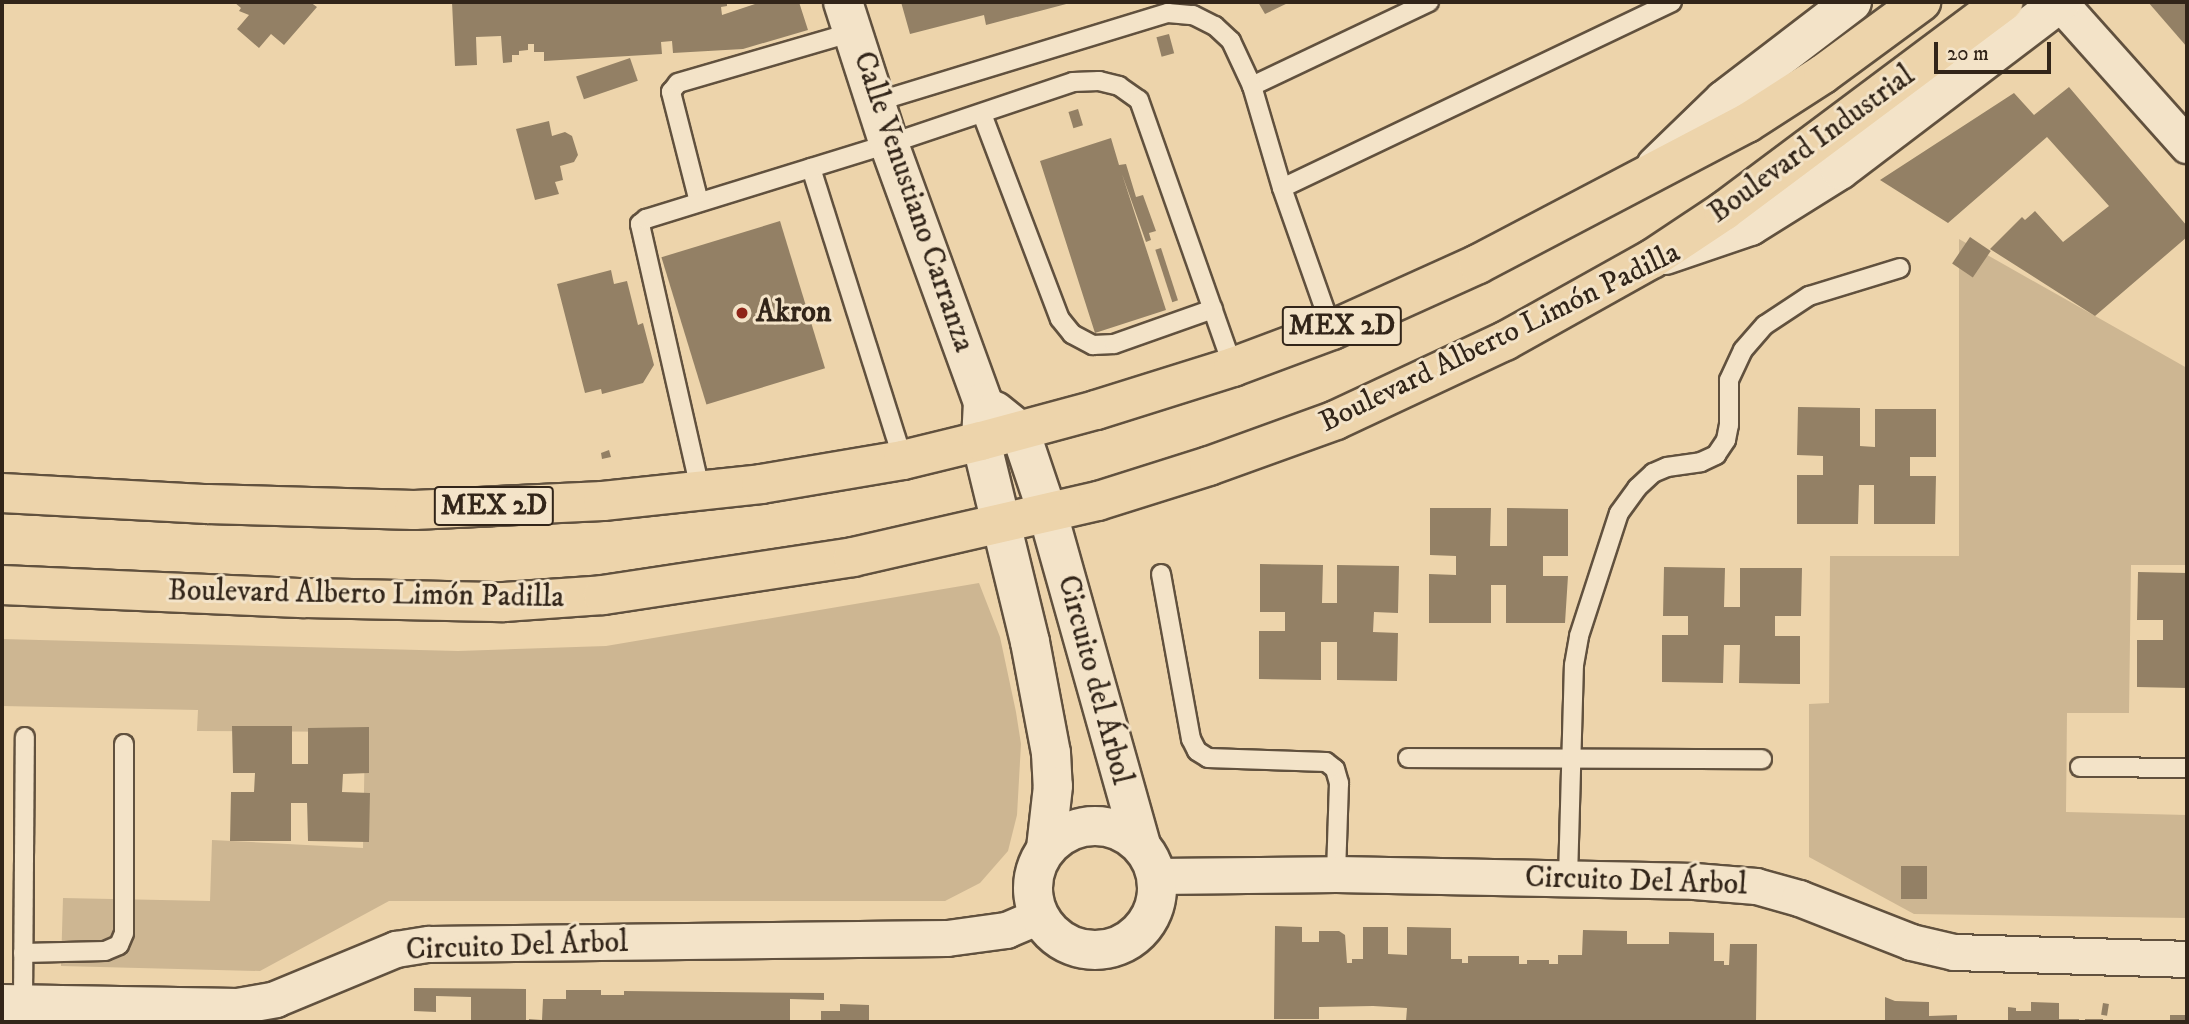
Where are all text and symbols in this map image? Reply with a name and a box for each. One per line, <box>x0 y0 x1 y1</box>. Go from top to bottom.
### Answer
scale bar <box>1937 28 2054 72</box>
text: 20 m <box>1947 41 1989 67</box>
street label: Calle Venustiano Carranza <box>845 47 981 357</box>
street label: Boulevard Industrial <box>1702 58 1922 232</box>
street label: Boulevard Alberto Limón Padilla <box>1314 235 1686 441</box>
place label: Akron <box>756 295 831 331</box>
road number: MEX 2D <box>1281 302 1403 350</box>
marker: Akron <box>734 305 750 321</box>
road number: MEX 2D <box>433 482 555 530</box>
street label: Circuito del Árbol <box>1049 572 1139 788</box>
street label: Boulevard Alberto Limón Padilla <box>168 574 564 616</box>
street label: Circuito Del Árbol <box>1524 860 1748 904</box>
street label: Circuito Del Árbol <box>405 925 629 969</box>

